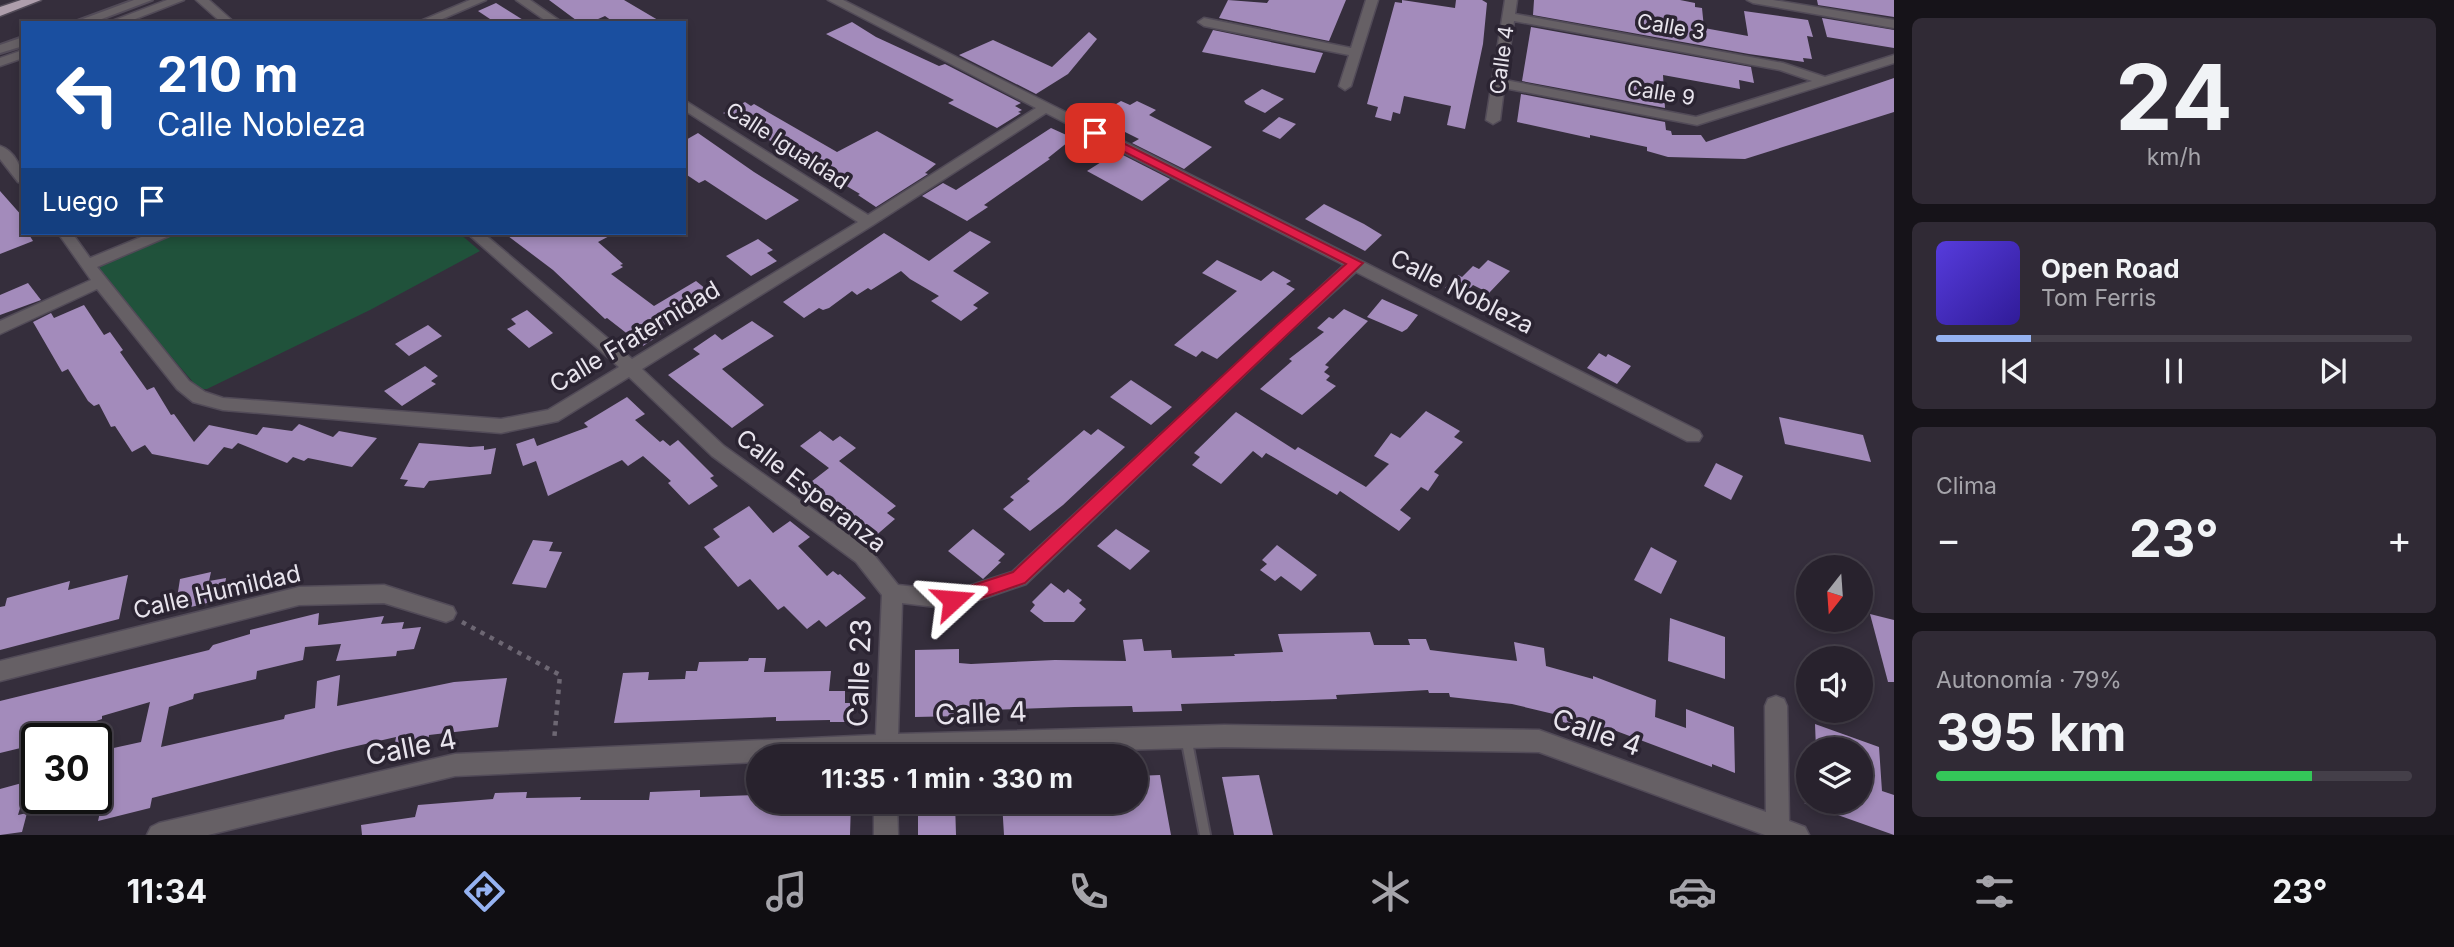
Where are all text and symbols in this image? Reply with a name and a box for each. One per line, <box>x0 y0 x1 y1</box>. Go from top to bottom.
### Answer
street label: Calle 3 <box>1635 8 1707 45</box>
street label: Calle 4 <box>1484 24 1519 96</box>
text: 24 <box>2115 42 2233 152</box>
text: 210 m <box>157 45 298 104</box>
icon: left <box>42 49 133 140</box>
street label: Calle 9 <box>1625 75 1697 110</box>
street label: Calle Igualdad <box>721 97 853 194</box>
pin <box>1065 103 1125 163</box>
text: Calle Nobleza <box>157 105 366 144</box>
icon: arrive <box>1076 114 1114 152</box>
text: km/h <box>2147 143 2201 171</box>
icon: arrive <box>133 182 171 220</box>
text: Luego <box>42 186 119 217</box>
street label: Calle Nobleza <box>1386 243 1539 340</box>
text: Open Road <box>2041 253 2180 284</box>
street label: Calle Fraternidad <box>544 274 725 399</box>
text: Tom Ferris <box>2041 284 2156 312</box>
icon: previous <box>1996 352 2034 390</box>
icon: pause <box>2155 352 2193 390</box>
icon: next <box>2314 352 2352 390</box>
street label: Calle Esperanza <box>730 423 892 558</box>
text: Clima <box>1936 472 1997 500</box>
text: 23° <box>2129 507 2219 570</box>
text: − <box>1936 516 1961 562</box>
text: + <box>2387 516 2412 562</box>
north arrow <box>1796 555 1872 632</box>
map controls <box>1796 555 1873 814</box>
street label: Calle Humildad <box>130 558 303 625</box>
position arrow <box>916 563 990 637</box>
street label: Calle 23 <box>840 618 878 728</box>
button: sound <box>1796 646 1873 723</box>
text: Autonomía · 79% <box>1936 666 2122 694</box>
street label: Calle 4 <box>934 694 1028 732</box>
street label: Calle 4 <box>1548 701 1646 763</box>
text: 395 km <box>1936 701 2127 764</box>
street label: Calle 4 <box>363 722 459 772</box>
speed limit sign: 30 <box>21 723 112 814</box>
button: layers <box>1796 737 1873 814</box>
text: 11:35 · 1 min · 330 m <box>821 763 1073 794</box>
icon: directions <box>460 867 509 916</box>
icon: music <box>762 867 811 916</box>
icon: phone <box>1064 867 1113 916</box>
icon: climate <box>1366 867 1415 916</box>
icon: car <box>1668 867 1717 916</box>
icon: filters <box>1970 867 2019 916</box>
text: 11:34 <box>127 872 207 911</box>
text: 23° <box>2272 872 2327 911</box>

